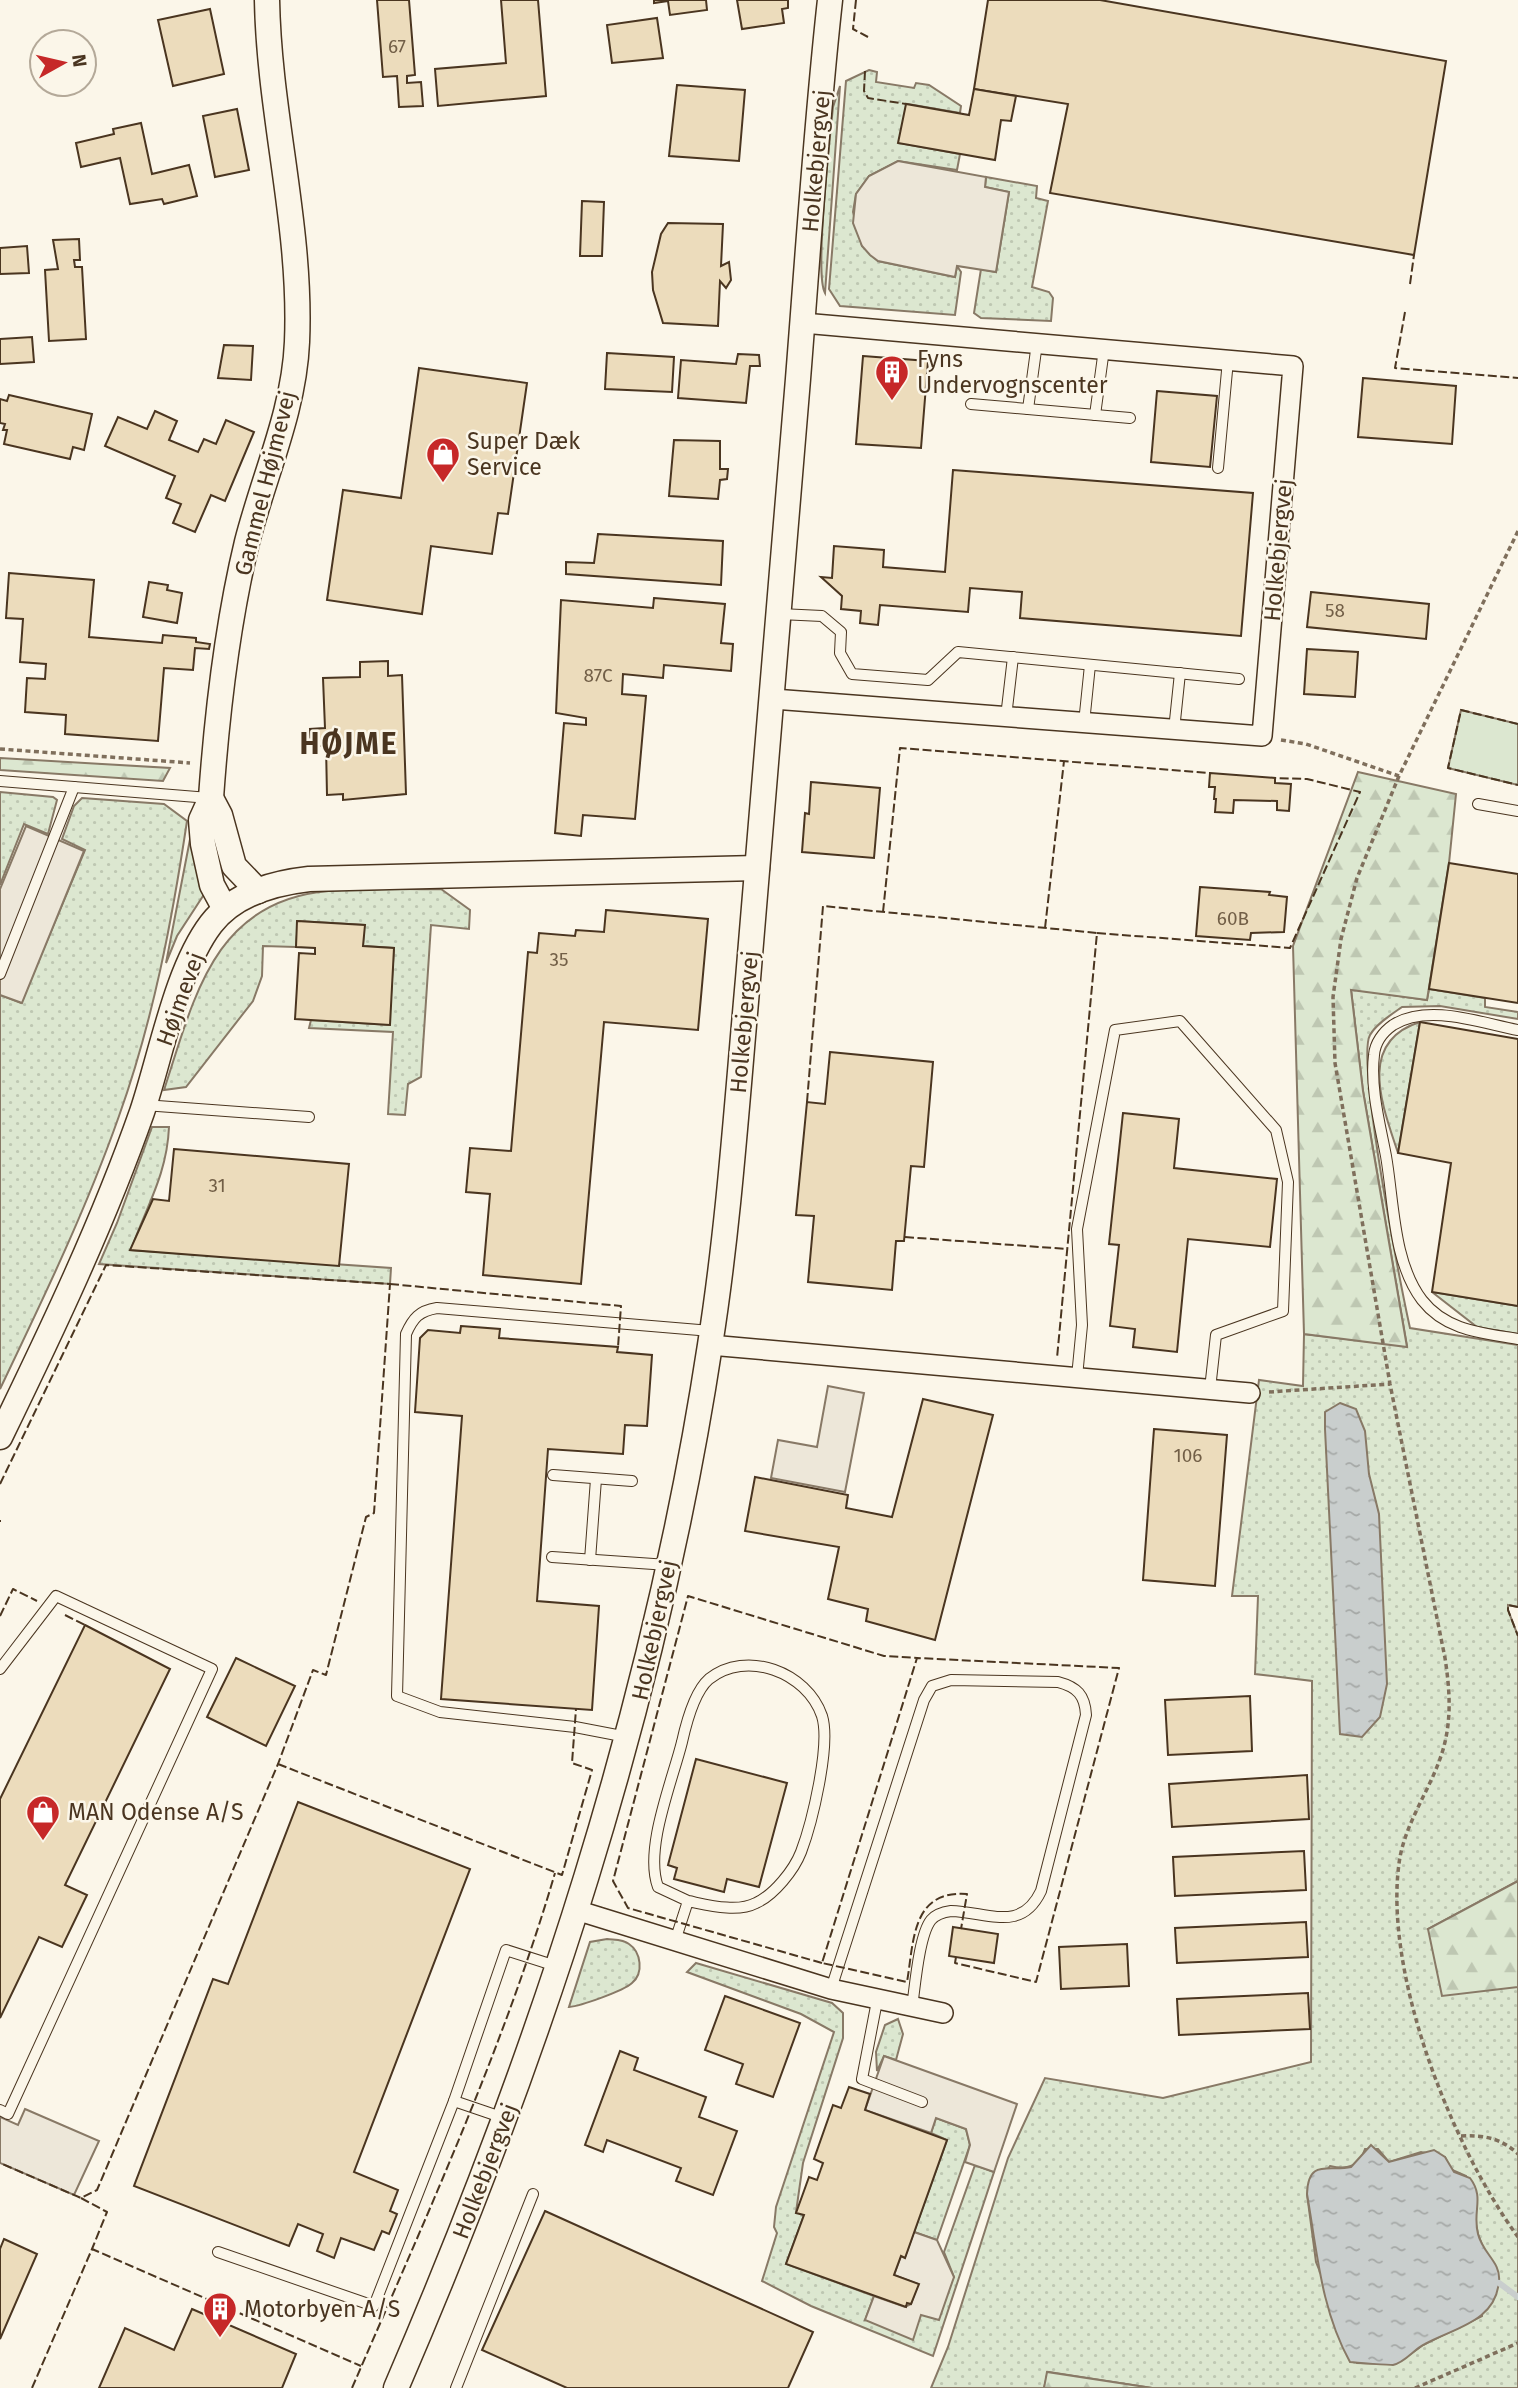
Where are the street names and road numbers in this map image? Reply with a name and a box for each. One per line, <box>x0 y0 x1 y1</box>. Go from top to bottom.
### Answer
street label: Holkebjergvej <box>796 88 836 234</box>
street label: Gammel Højmevej <box>228 388 302 578</box>
street label: Holkebjergvej <box>1258 477 1298 623</box>
street label: Højmevej <box>150 948 210 1050</box>
street label: Holkebjergvej <box>724 949 764 1095</box>
street label: Holkebjergvej <box>625 1557 683 1703</box>
street label: Holkebjergvej <box>446 2099 524 2243</box>

